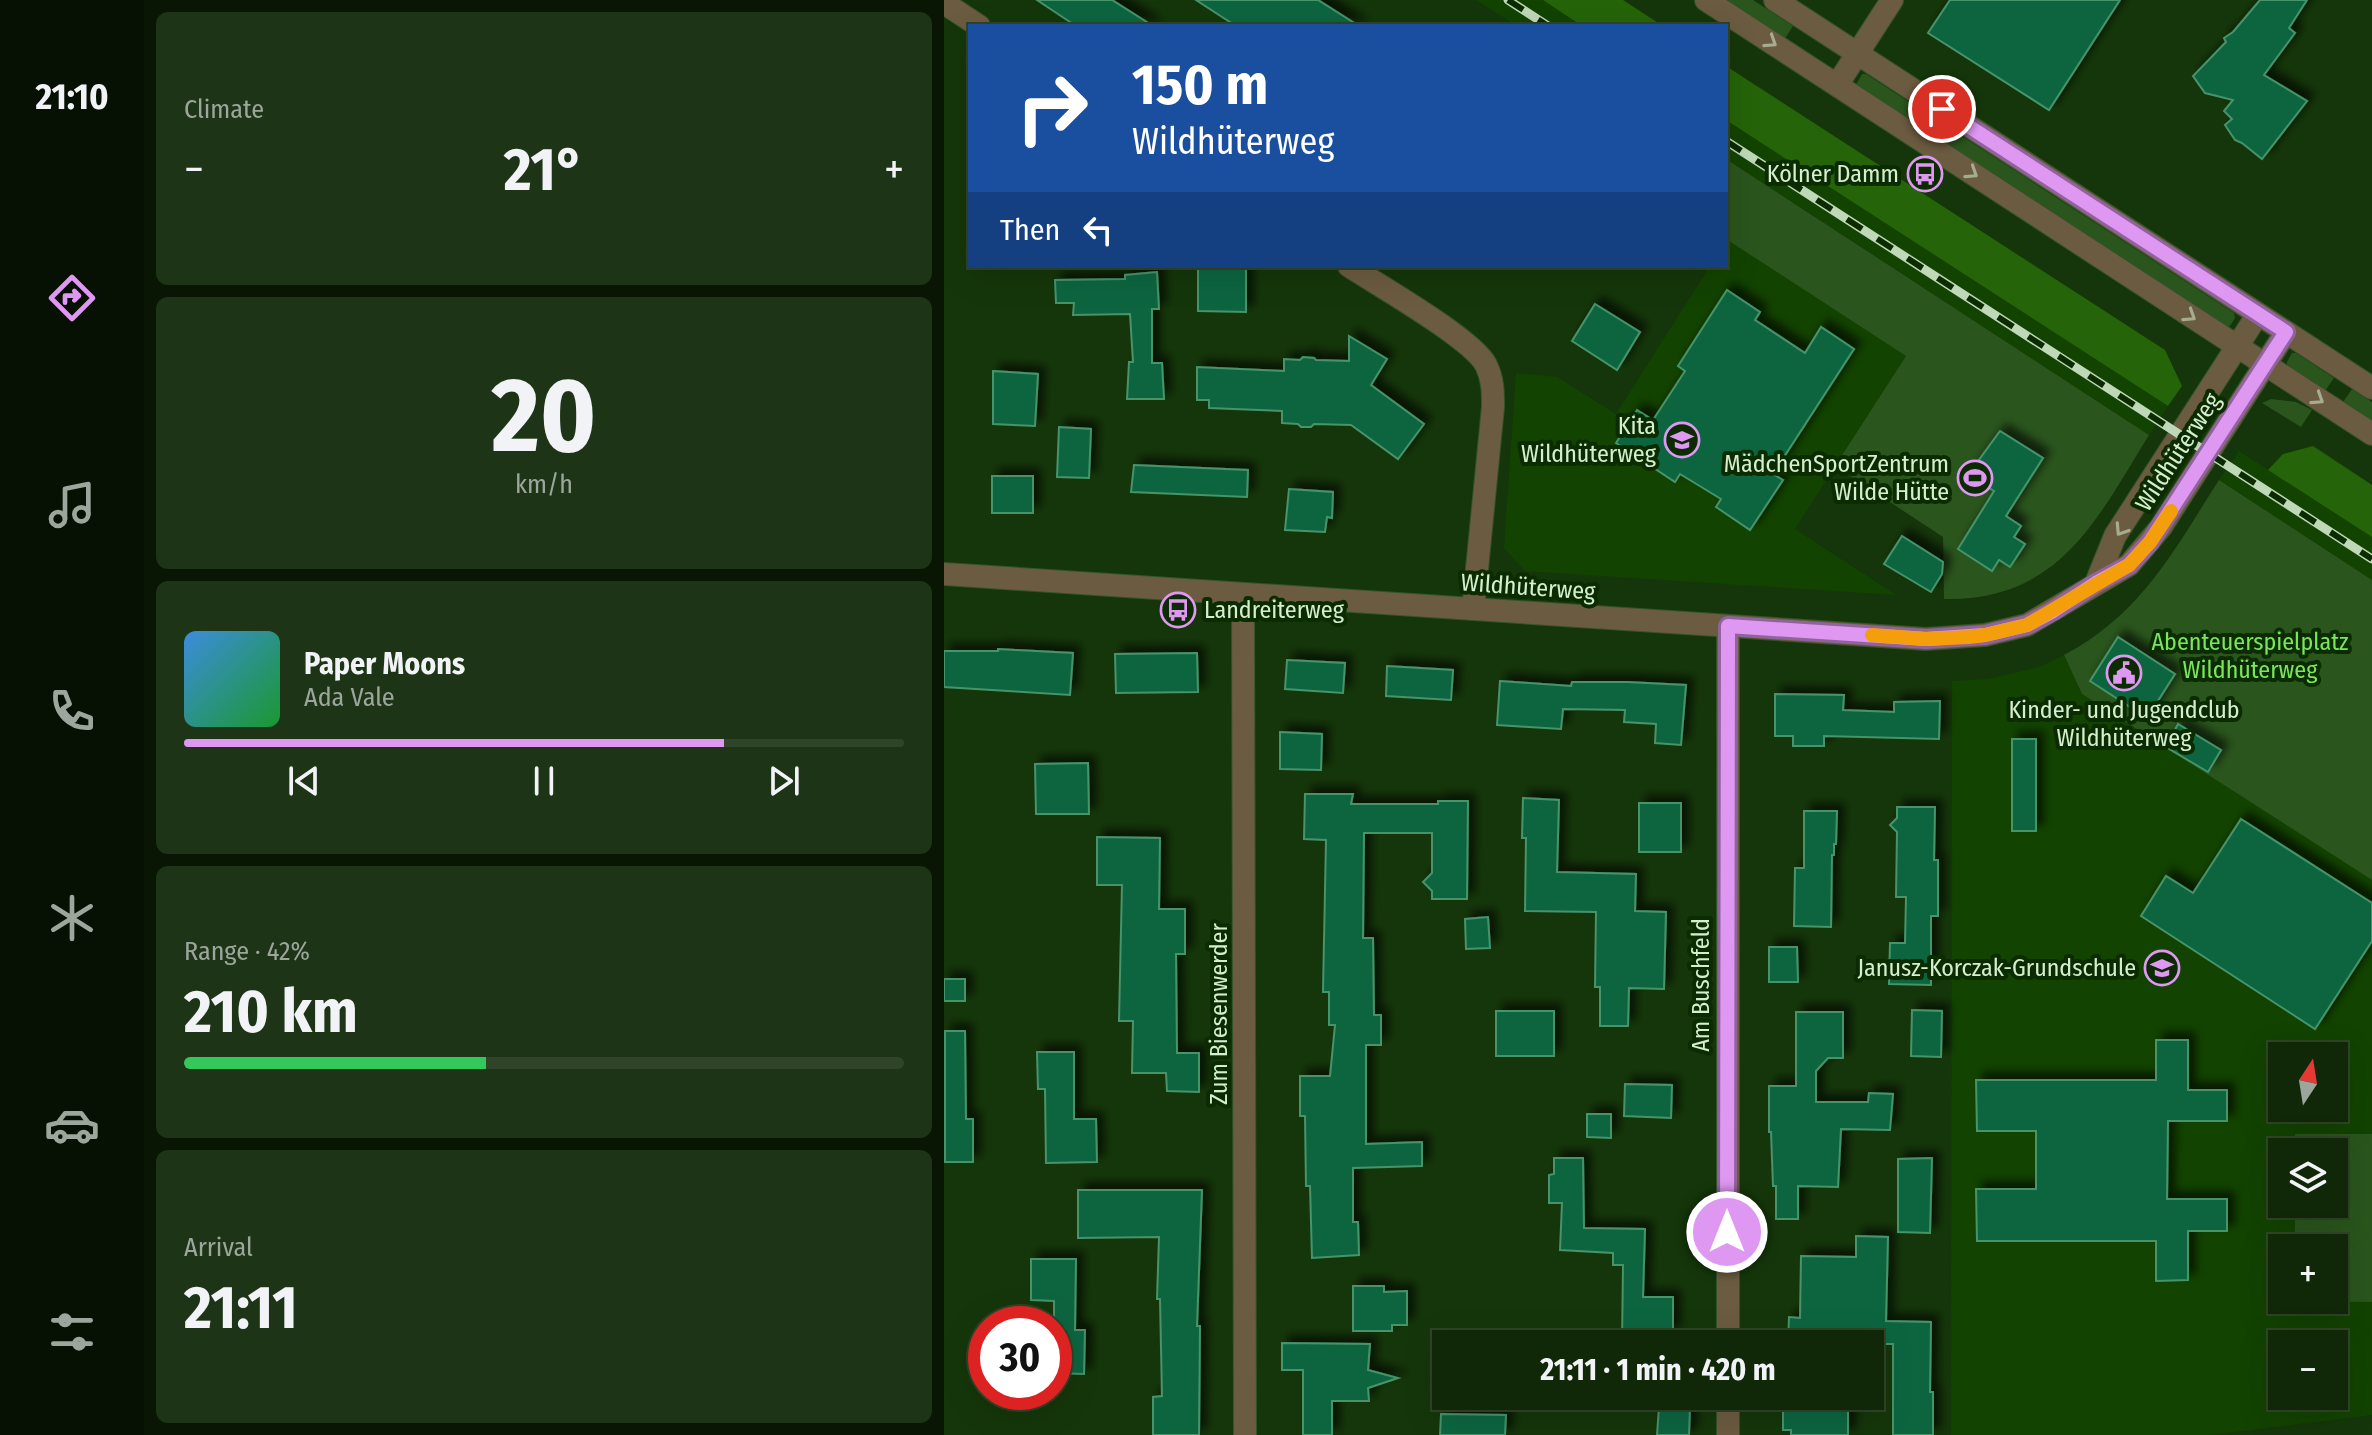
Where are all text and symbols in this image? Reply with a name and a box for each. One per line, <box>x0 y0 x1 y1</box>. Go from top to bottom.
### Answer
one-way arrow <box>1763 33 1777 48</box>
text: 150 m <box>1132 52 1268 119</box>
icon: right <box>1000 56 1104 160</box>
text: 21:10 <box>35 75 109 119</box>
pin <box>1908 75 1976 143</box>
icon: arrive <box>1920 87 1964 131</box>
text: Climate <box>184 94 264 125</box>
text: Wildhüterweg <box>1132 120 1334 164</box>
text: 21° <box>504 134 584 206</box>
text: − <box>184 143 204 196</box>
text: + <box>884 143 904 196</box>
bus stop icon: Kölner Damm <box>1906 155 1944 193</box>
place label: Kölner Damm <box>1767 160 1899 188</box>
one-way arrow <box>1963 164 1978 179</box>
icon: left <box>1076 208 1120 252</box>
text: Then <box>1000 212 1060 248</box>
icon: directions <box>44 270 100 326</box>
one-way arrow <box>2181 306 2196 321</box>
text: 20 <box>492 354 596 479</box>
street label: Wildhüterweg <box>2130 387 2227 516</box>
one-way arrow <box>2310 389 2324 404</box>
place label: Kita Wildhüterweg <box>1521 412 1657 468</box>
school or university icon: Kita Wildhüterweg <box>1663 421 1701 459</box>
place label: MädchenSportZentrum Wilde Hütte <box>1724 450 1949 506</box>
sports icon: MädchenSportZentrum Wilde Hütte <box>1956 459 1994 497</box>
text: km/h <box>515 469 573 500</box>
icon: music <box>44 477 100 533</box>
one-way arrow <box>2115 521 2130 536</box>
street label: Wildhüterweg <box>1460 568 1597 606</box>
bus stop icon: Landreiterweg <box>1159 591 1197 629</box>
place label: Landreiterweg <box>1204 596 1345 624</box>
park label: Abenteuerspielplatz Wildhüterweg <box>2151 628 2349 684</box>
text: Paper Moons <box>304 646 465 682</box>
public building icon: Kinder- und Jugendclub Wildhüterweg <box>2105 654 2143 692</box>
text: Ada Vale <box>304 682 395 713</box>
icon: phone <box>44 683 100 739</box>
place label: Kinder- und Jugendclub Wildhüterweg <box>2008 696 2240 752</box>
icon: previous <box>282 759 326 803</box>
icon: pause <box>522 759 566 803</box>
icon: next <box>762 759 806 803</box>
icon: climate <box>44 890 100 946</box>
street label: Am Buschfeld <box>1687 918 1715 1052</box>
street label: Zum Biesenwerder <box>1205 923 1233 1105</box>
text: Range · 42% <box>184 936 310 967</box>
school or university icon: Janusz-Korczak-Grundschule <box>2143 949 2181 987</box>
place label: Janusz-Korczak-Grundschule <box>1858 954 2136 982</box>
text: 210 km <box>184 976 358 1048</box>
north arrow <box>2268 1042 2348 1122</box>
map controls <box>2268 1042 2348 1410</box>
icon: car <box>44 1097 100 1153</box>
button: layers <box>2268 1138 2348 1218</box>
position arrow <box>1685 1190 1769 1274</box>
text: Arrival <box>184 1232 253 1263</box>
button: + <box>2268 1234 2348 1314</box>
text: 21:11 <box>184 1272 298 1344</box>
icon: filters <box>44 1304 100 1360</box>
speed limit sign: 30 <box>968 1306 1072 1410</box>
button: − <box>2268 1330 2348 1410</box>
text: 21:11 · 1 min · 420 m <box>1540 1352 1776 1388</box>

